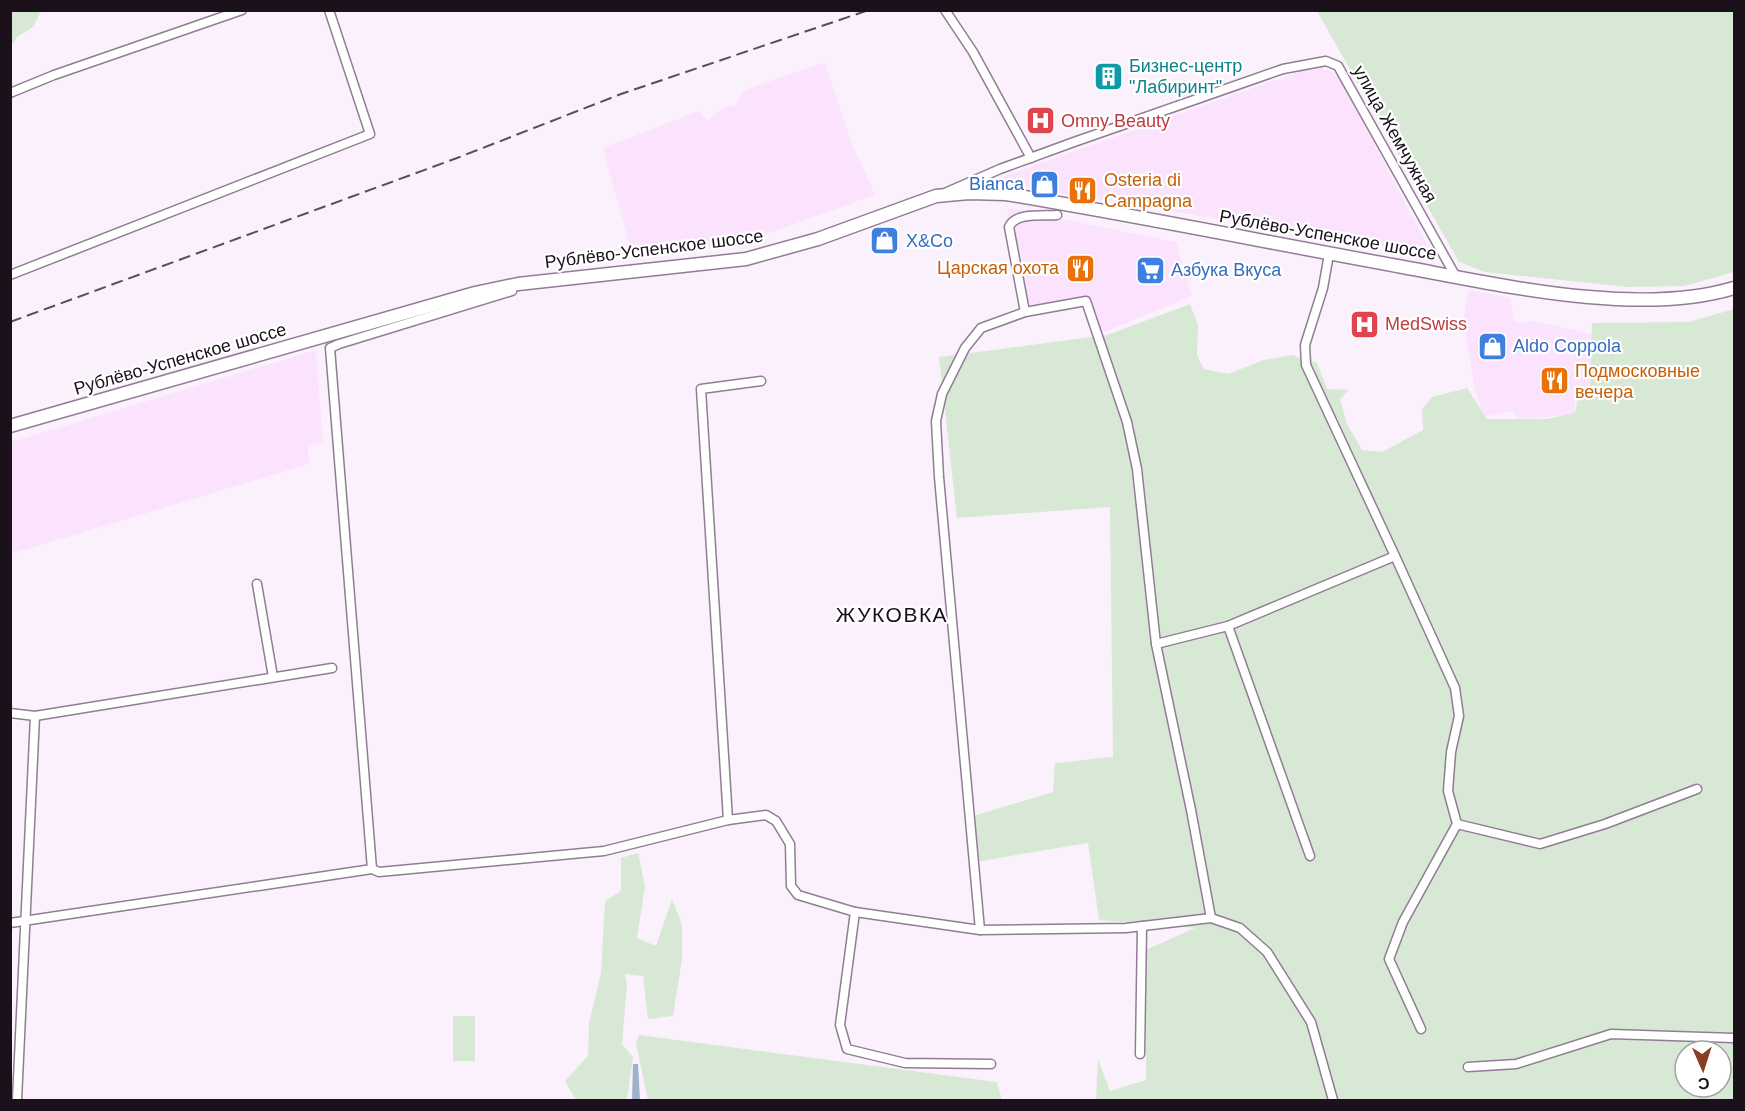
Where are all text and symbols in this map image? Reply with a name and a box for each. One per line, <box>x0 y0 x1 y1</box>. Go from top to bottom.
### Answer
place label: Бизнес-центр "Лабиринт" <box>1129 56 1242 97</box>
building icon: Бизнес-центр "Лабиринт" <box>1092 60 1124 92</box>
street label: улица Жемчужная <box>1349 62 1441 206</box>
hospital icon: Omny Beauty <box>1024 105 1056 137</box>
place label: Omny Beauty <box>1061 111 1170 131</box>
shop icon: Bianca <box>1029 168 1061 200</box>
place label: Osteria di Campagna <box>1104 170 1193 211</box>
place label: Bianca <box>969 174 1025 194</box>
restaurant icon: Osteria di Campagna <box>1067 174 1099 206</box>
street label: Рублёво-Успенское шоссе <box>1218 206 1438 264</box>
shop icon: X&Co <box>869 225 901 257</box>
street label: Рублёво-Успенское шоссе <box>544 226 764 272</box>
place label: X&Co <box>906 231 953 251</box>
restaurant icon: Царская охота <box>1064 252 1096 284</box>
supermarket icon: Азбука Вкуса <box>1134 254 1166 286</box>
place label: Царская охота <box>937 258 1060 278</box>
place label: Азбука Вкуса <box>1171 260 1282 280</box>
hospital icon: MedSwiss <box>1348 308 1380 340</box>
place label: MedSwiss <box>1385 314 1467 334</box>
street label: Рублёво-Успенское шоссе <box>71 319 289 399</box>
shop icon: Aldo Coppola <box>1476 330 1508 362</box>
place label: Aldo Coppola <box>1513 336 1622 356</box>
place label: Подмосковные вечера <box>1575 361 1700 402</box>
restaurant icon: Подмосковные вечера <box>1538 365 1570 397</box>
district label: ЖУКОВКА <box>836 603 948 626</box>
north arrow <box>1673 1039 1733 1099</box>
text: С <box>1697 1075 1710 1092</box>

